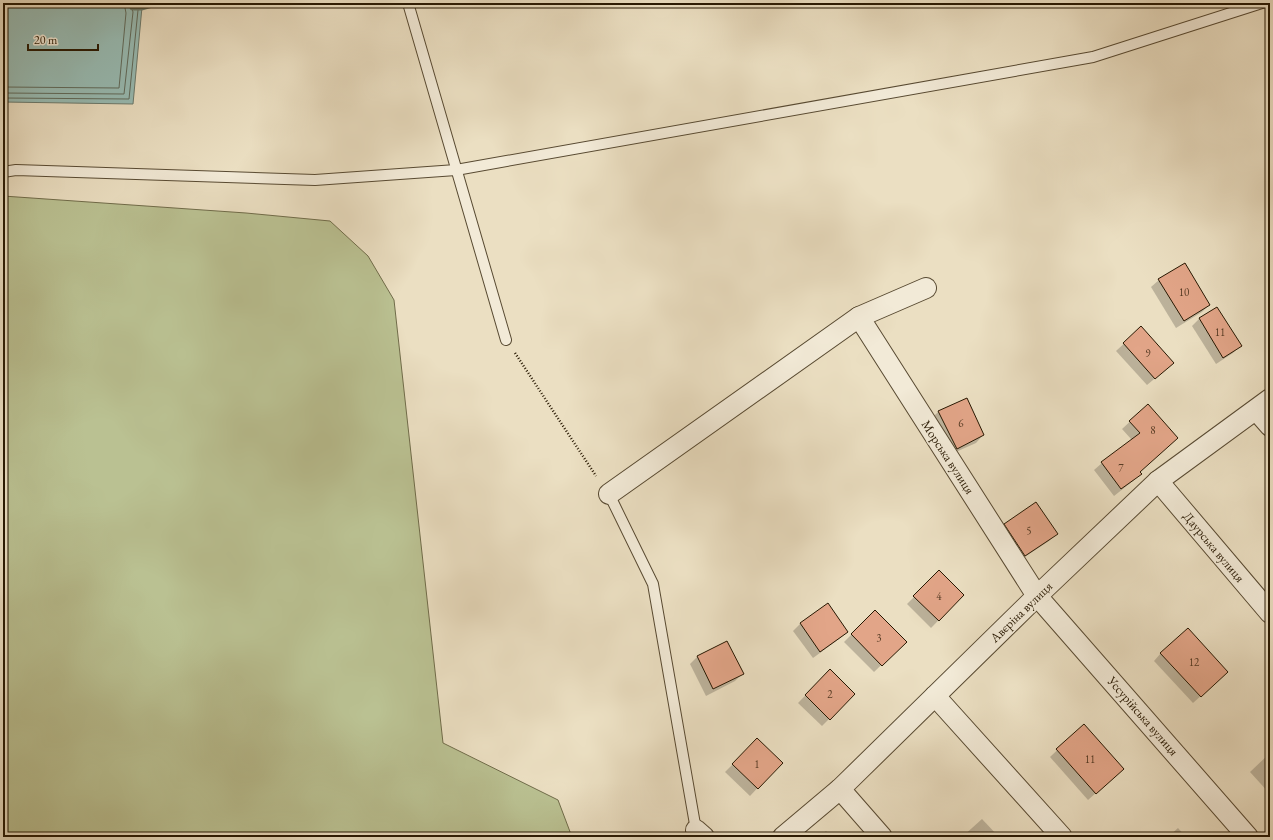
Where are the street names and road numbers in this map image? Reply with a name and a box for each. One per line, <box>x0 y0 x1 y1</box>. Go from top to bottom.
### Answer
street label: Морська вулиця <box>918 417 978 497</box>
street label: Даурська вулиця <box>1180 508 1249 586</box>
street label: Авєріна вулиця <box>985 578 1056 647</box>
street label: Уссурійська вулиця <box>1103 672 1182 759</box>

